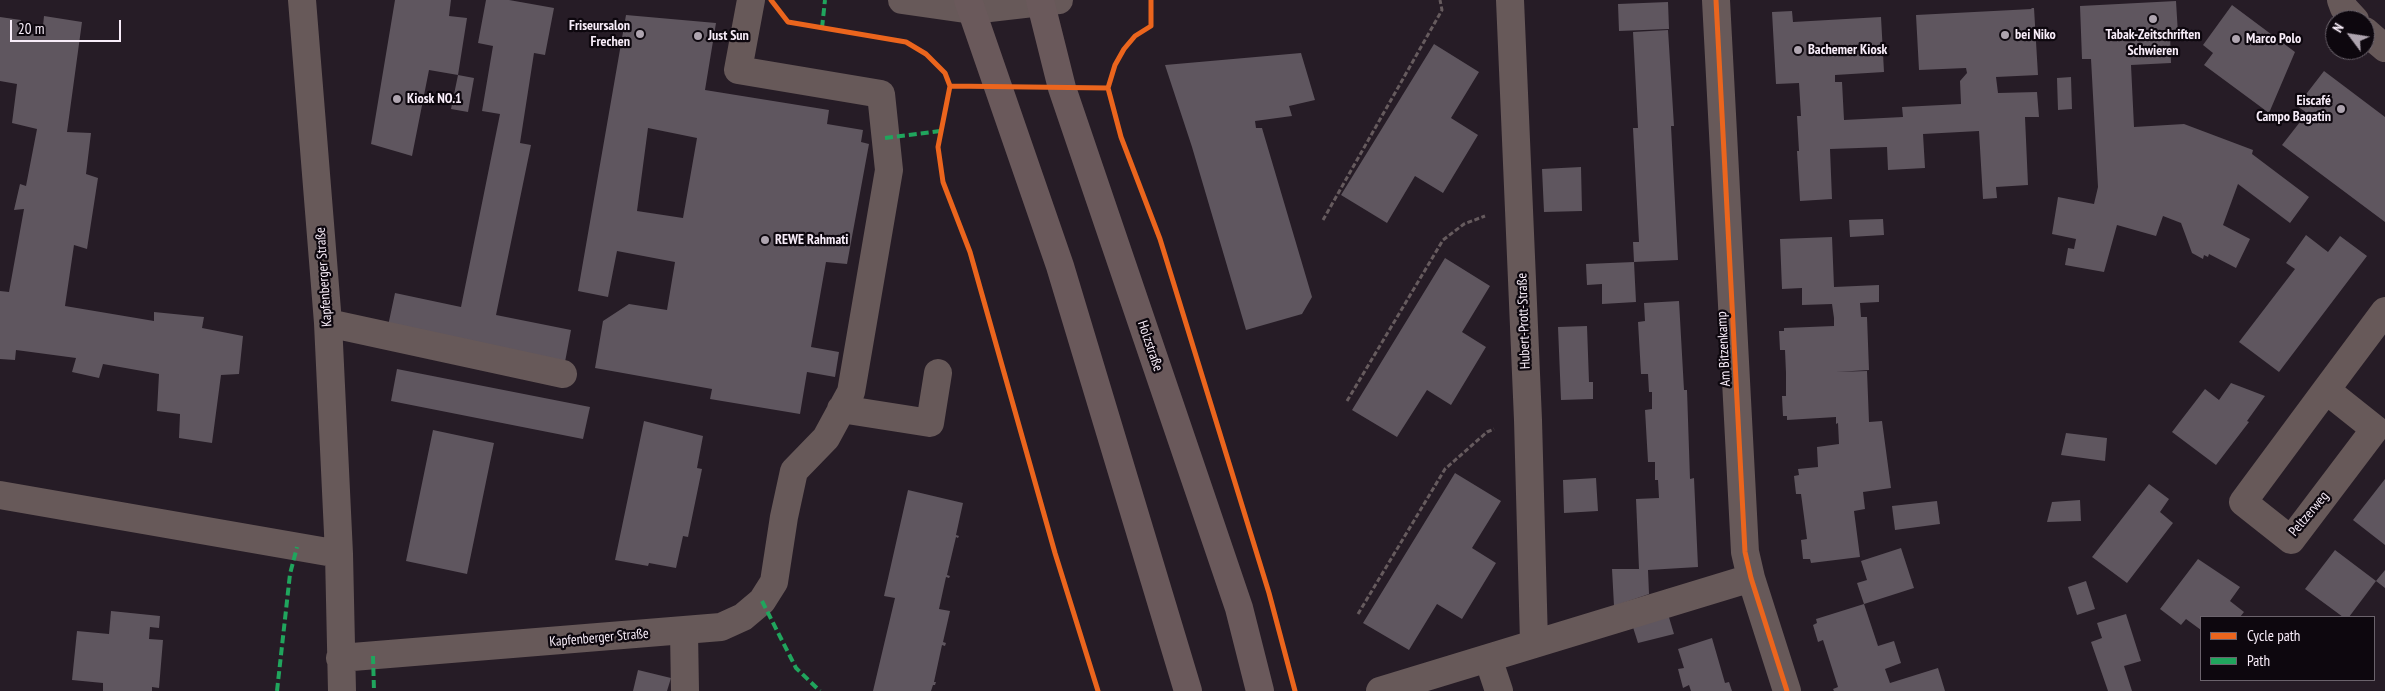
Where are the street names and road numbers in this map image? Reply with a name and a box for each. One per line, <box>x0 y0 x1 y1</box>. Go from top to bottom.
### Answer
street label: Kapfenberger Straße <box>312 227 336 327</box>
street label: Hubert-Prott-Straße <box>1514 273 1534 369</box>
street label: Am Bitzenkamp <box>1714 311 1734 387</box>
street label: Holzstraße <box>1134 318 1166 374</box>
street label: Peltzerweg <box>2285 488 2333 540</box>
street label: Kapfenberger Straße <box>549 625 649 651</box>

